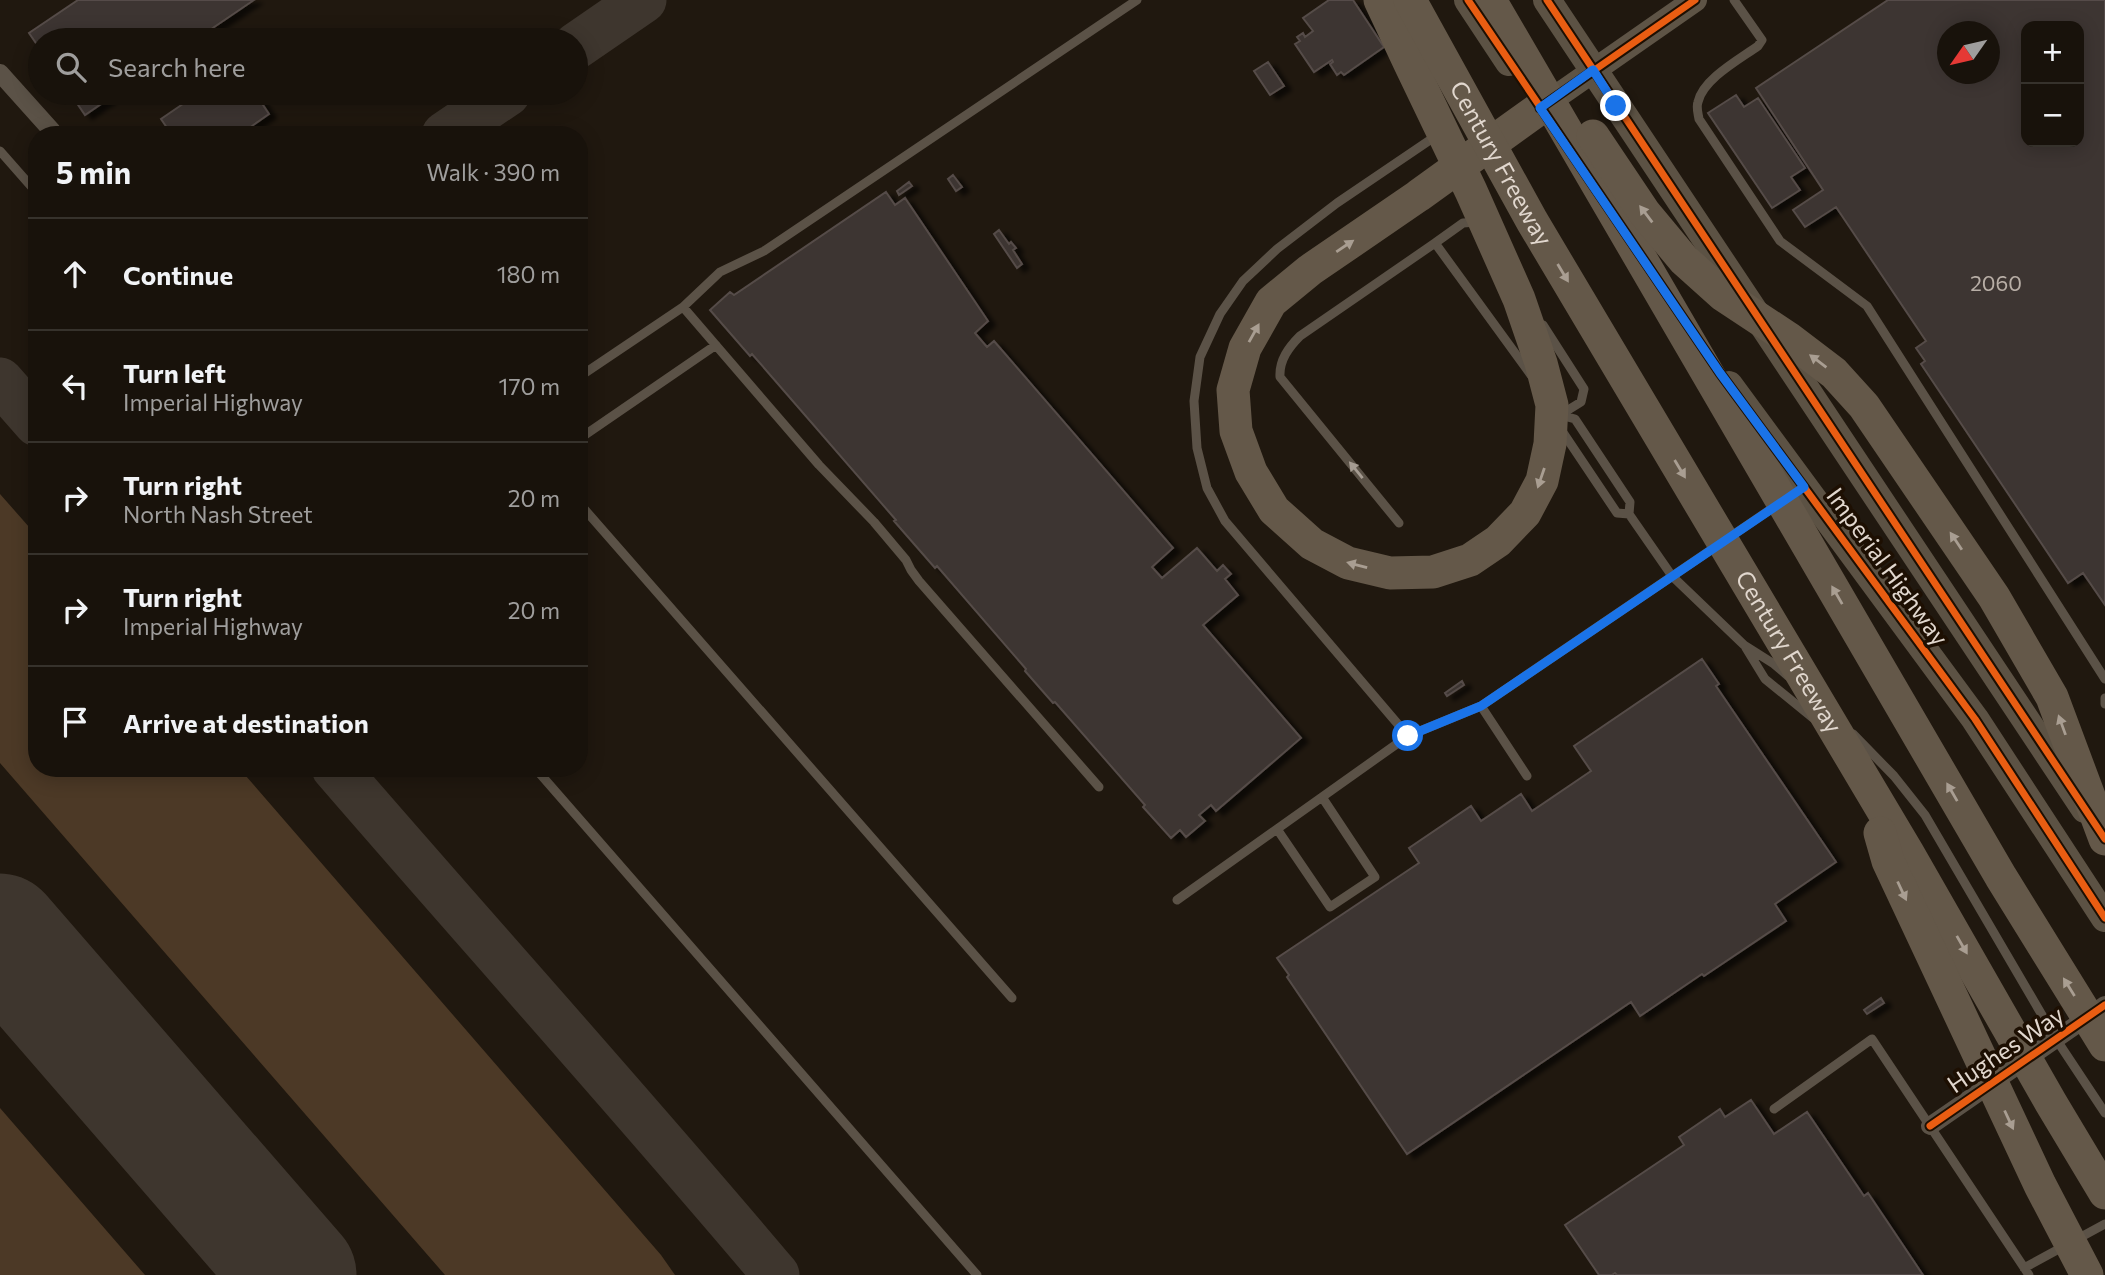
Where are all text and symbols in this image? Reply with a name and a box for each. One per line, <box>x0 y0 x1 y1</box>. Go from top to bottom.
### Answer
north arrow <box>1937 21 2000 84</box>
map controls <box>2021 21 2084 147</box>
button: + <box>2021 21 2084 84</box>
search box <box>28 28 588 105</box>
icon: search <box>52 48 90 86</box>
text: Search here <box>108 51 246 82</box>
street label: Century Freeway <box>1445 75 1559 251</box>
button: − <box>2021 84 2084 147</box>
route end <box>1600 90 1631 121</box>
text: 5 min <box>56 153 131 190</box>
text: Walk · 390 m <box>427 158 560 186</box>
one-way arrow <box>1639 206 1654 224</box>
one-way arrow <box>1336 239 1354 253</box>
icon: ahead <box>56 255 94 293</box>
text: Continue <box>123 259 233 290</box>
text: 180 m <box>497 260 560 288</box>
one-way arrow <box>1557 264 1570 283</box>
house number: 2060 <box>1970 270 2022 295</box>
one-way arrow <box>1248 323 1260 343</box>
one-way arrow <box>1809 354 1827 368</box>
text: Turn left <box>123 357 226 388</box>
icon: left <box>56 367 94 405</box>
text: 170 m <box>499 372 560 400</box>
text: Imperial Highway <box>123 388 303 416</box>
one-way arrow <box>1674 459 1686 478</box>
one-way arrow <box>1349 461 1364 478</box>
one-way arrow <box>1535 467 1546 488</box>
text: Turn right <box>123 469 242 500</box>
icon: right <box>56 479 94 517</box>
street label: Imperial Highway <box>1821 482 1955 651</box>
text: 20 m <box>508 484 560 512</box>
text: North Nash Street <box>123 500 313 528</box>
one-way arrow <box>1949 532 1963 550</box>
one-way arrow <box>1346 559 1367 569</box>
street label: Century Freeway <box>1730 565 1849 738</box>
text: Turn right <box>123 581 242 612</box>
one-way arrow <box>1831 586 1844 605</box>
icon: right <box>56 591 94 629</box>
text: 20 m <box>508 596 560 624</box>
text: Imperial Highway <box>123 612 303 640</box>
icon: arrive <box>56 703 94 741</box>
text: Arrive at destination <box>123 707 369 738</box>
one-way arrow <box>2056 714 2067 735</box>
route start <box>1392 720 1423 751</box>
one-way arrow <box>1946 782 1958 802</box>
one-way arrow <box>1897 881 1908 902</box>
one-way arrow <box>1955 936 1968 955</box>
one-way arrow <box>2062 977 2075 997</box>
street label: Hughes Way <box>1941 999 2069 1098</box>
one-way arrow <box>2004 1109 2015 1130</box>

